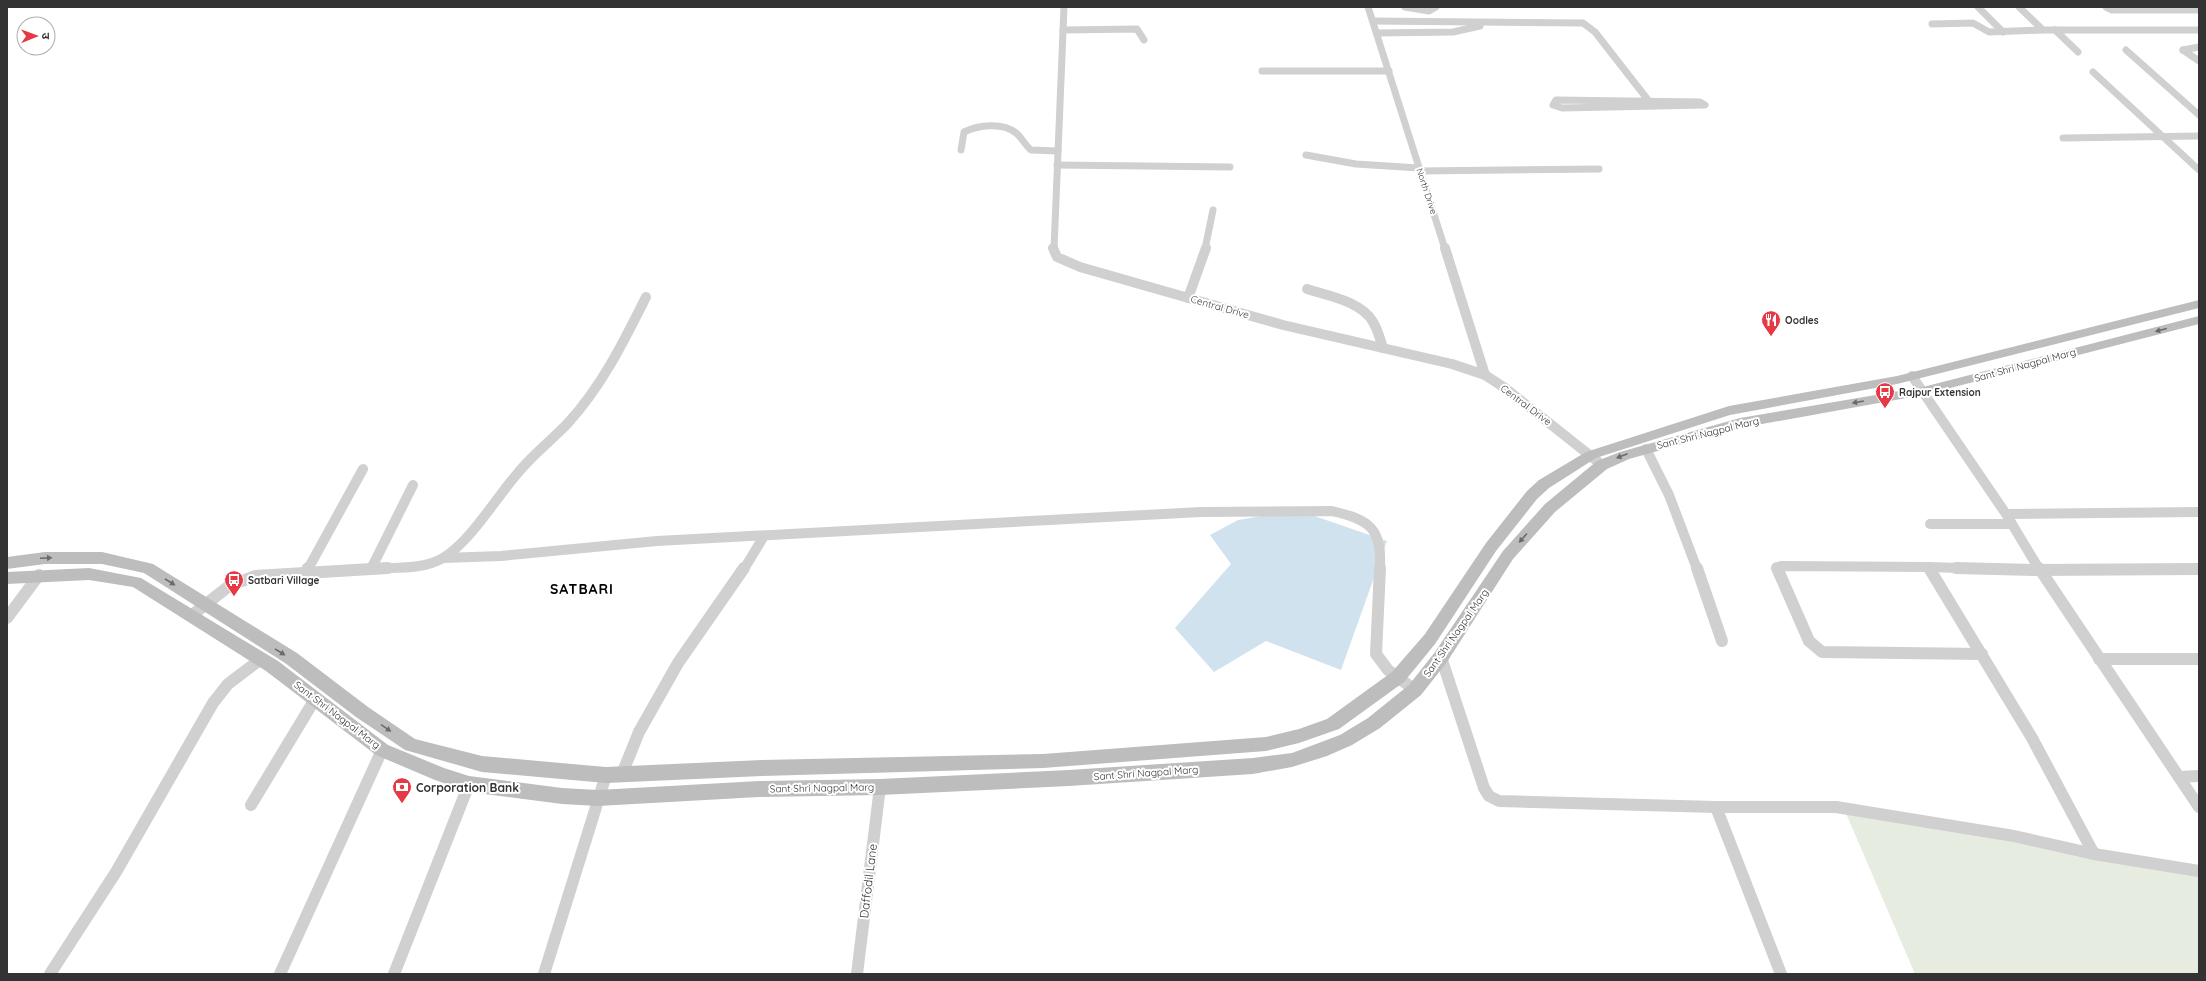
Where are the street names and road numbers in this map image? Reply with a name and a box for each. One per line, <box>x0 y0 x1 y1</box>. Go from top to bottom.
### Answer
street label: North Drive <box>1414 167 1440 215</box>
street label: Central Drive <box>1189 292 1251 322</box>
street label: Sant Shri Nagpal Marg <box>1973 345 2077 385</box>
street label: Central Drive <box>1498 382 1554 429</box>
street label: Sant Shri Nagpal Marg <box>1656 414 1760 452</box>
street label: Sant Shri Nagpal Marg <box>1421 586 1491 680</box>
street label: Sant Shri Nagpal Marg <box>291 678 383 752</box>
street label: Sant Shri Nagpal Marg <box>1093 763 1199 783</box>
street label: Sant Shri Nagpal Marg <box>770 781 874 795</box>
street label: Daffodil Lane <box>856 843 880 919</box>

